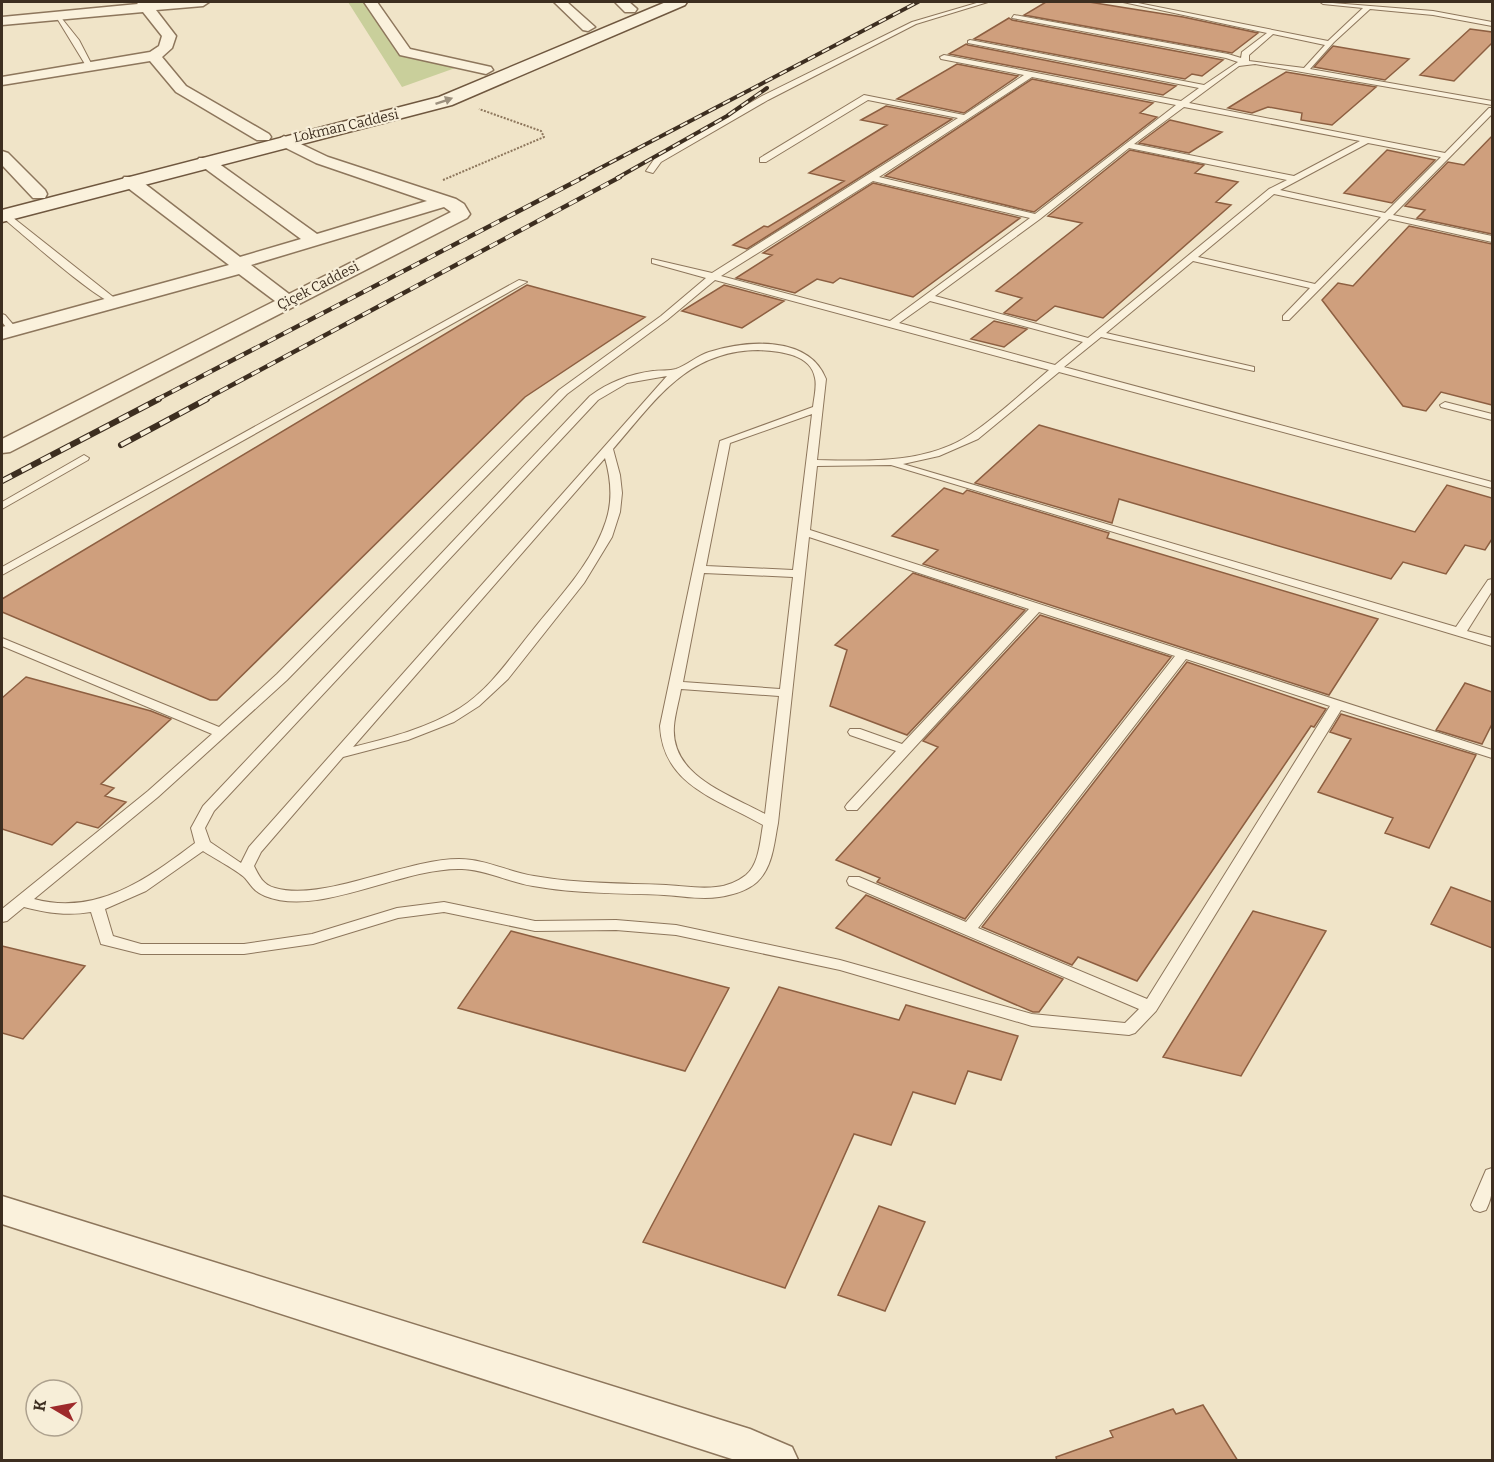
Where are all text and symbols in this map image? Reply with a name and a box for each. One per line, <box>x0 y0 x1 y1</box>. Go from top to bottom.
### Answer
one-way arrow <box>435 96 453 105</box>
street label: Lokman Caddesi <box>292 106 400 146</box>
street label: Çiçek Caddesi <box>274 258 362 314</box>
north arrow <box>24 1378 84 1438</box>
text: K <box>29 1398 50 1413</box>

